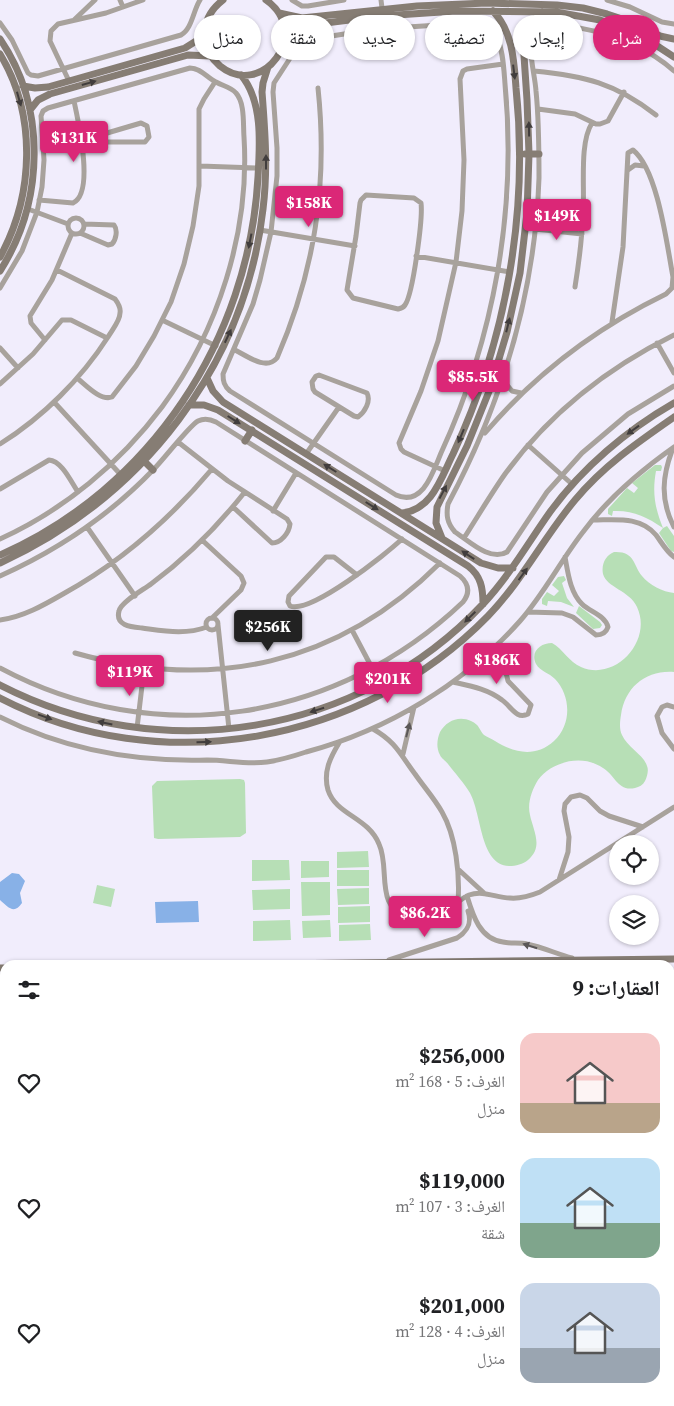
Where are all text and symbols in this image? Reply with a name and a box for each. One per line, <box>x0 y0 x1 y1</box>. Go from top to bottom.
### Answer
chip: منزل <box>194 15 261 60</box>
chip: شقة <box>271 15 334 60</box>
chip: جديد <box>344 15 415 60</box>
chip: تصفية <box>425 15 503 60</box>
chip: إيجار <box>513 15 583 60</box>
chip: شراء <box>593 15 660 60</box>
one-way arrow <box>510 64 518 80</box>
one-way arrow <box>81 79 96 87</box>
one-way arrow <box>15 91 23 106</box>
pin: $131K <box>39 120 109 163</box>
one-way arrow <box>525 121 533 137</box>
text: $131K <box>51 126 97 148</box>
one-way arrow <box>262 153 270 169</box>
pin: $158K <box>274 186 344 228</box>
text: $158K <box>286 191 332 213</box>
pin: $149K <box>522 198 592 241</box>
text: $149K <box>534 204 580 226</box>
one-way arrow <box>246 234 254 250</box>
one-way arrow <box>504 318 512 333</box>
one-way arrow <box>224 329 232 343</box>
pin: $85.5K <box>432 360 514 402</box>
text: $85.5K <box>448 365 498 387</box>
one-way arrow <box>228 415 241 424</box>
one-way arrow <box>627 425 640 435</box>
one-way arrow <box>456 429 464 443</box>
one-way arrow <box>323 464 336 473</box>
one-way arrow <box>439 485 447 500</box>
one-way arrow <box>365 501 378 510</box>
one-way arrow <box>461 550 474 559</box>
one-way arrow <box>518 567 528 581</box>
pin: $256K <box>233 610 303 652</box>
one-way arrow <box>464 611 476 623</box>
text: $256K <box>245 615 291 637</box>
pin: $186K <box>462 642 532 685</box>
text: $186K <box>474 648 520 670</box>
pin: $119K <box>95 654 165 697</box>
text: $119K <box>107 660 153 682</box>
pin: $201K <box>353 662 423 704</box>
text: $201K <box>365 667 411 689</box>
one-way arrow <box>310 707 325 714</box>
one-way arrow <box>38 713 53 721</box>
one-way arrow <box>98 719 113 727</box>
one-way arrow <box>404 723 412 738</box>
one-way arrow <box>197 738 213 746</box>
map controls <box>609 835 659 945</box>
button: locate <box>609 835 659 885</box>
button: layers <box>609 895 659 945</box>
pin: $86.2K <box>384 896 466 938</box>
text: $86.2K <box>400 901 450 923</box>
one-way arrow <box>523 941 538 949</box>
text: العقارات: 9 <box>572 973 660 1002</box>
icon: filters <box>15 976 43 1004</box>
text: $256,000 <box>419 1041 505 1070</box>
icon: home <box>560 1053 620 1113</box>
icon: heart <box>15 1069 43 1097</box>
text: الغرف: 5 · 168 m² <box>395 1070 505 1092</box>
text: منزل <box>477 1097 505 1119</box>
text: $119,000 <box>419 1166 505 1195</box>
icon: home <box>560 1178 620 1238</box>
icon: heart <box>15 1194 43 1222</box>
text: الغرف: 3 · 107 m² <box>395 1195 505 1217</box>
text: شقة <box>481 1222 505 1244</box>
text: $201,000 <box>419 1291 505 1320</box>
icon: home <box>560 1303 620 1363</box>
icon: heart <box>15 1319 43 1347</box>
text: الغرف: 4 · 128 m² <box>395 1320 505 1342</box>
text: منزل <box>477 1347 505 1369</box>

